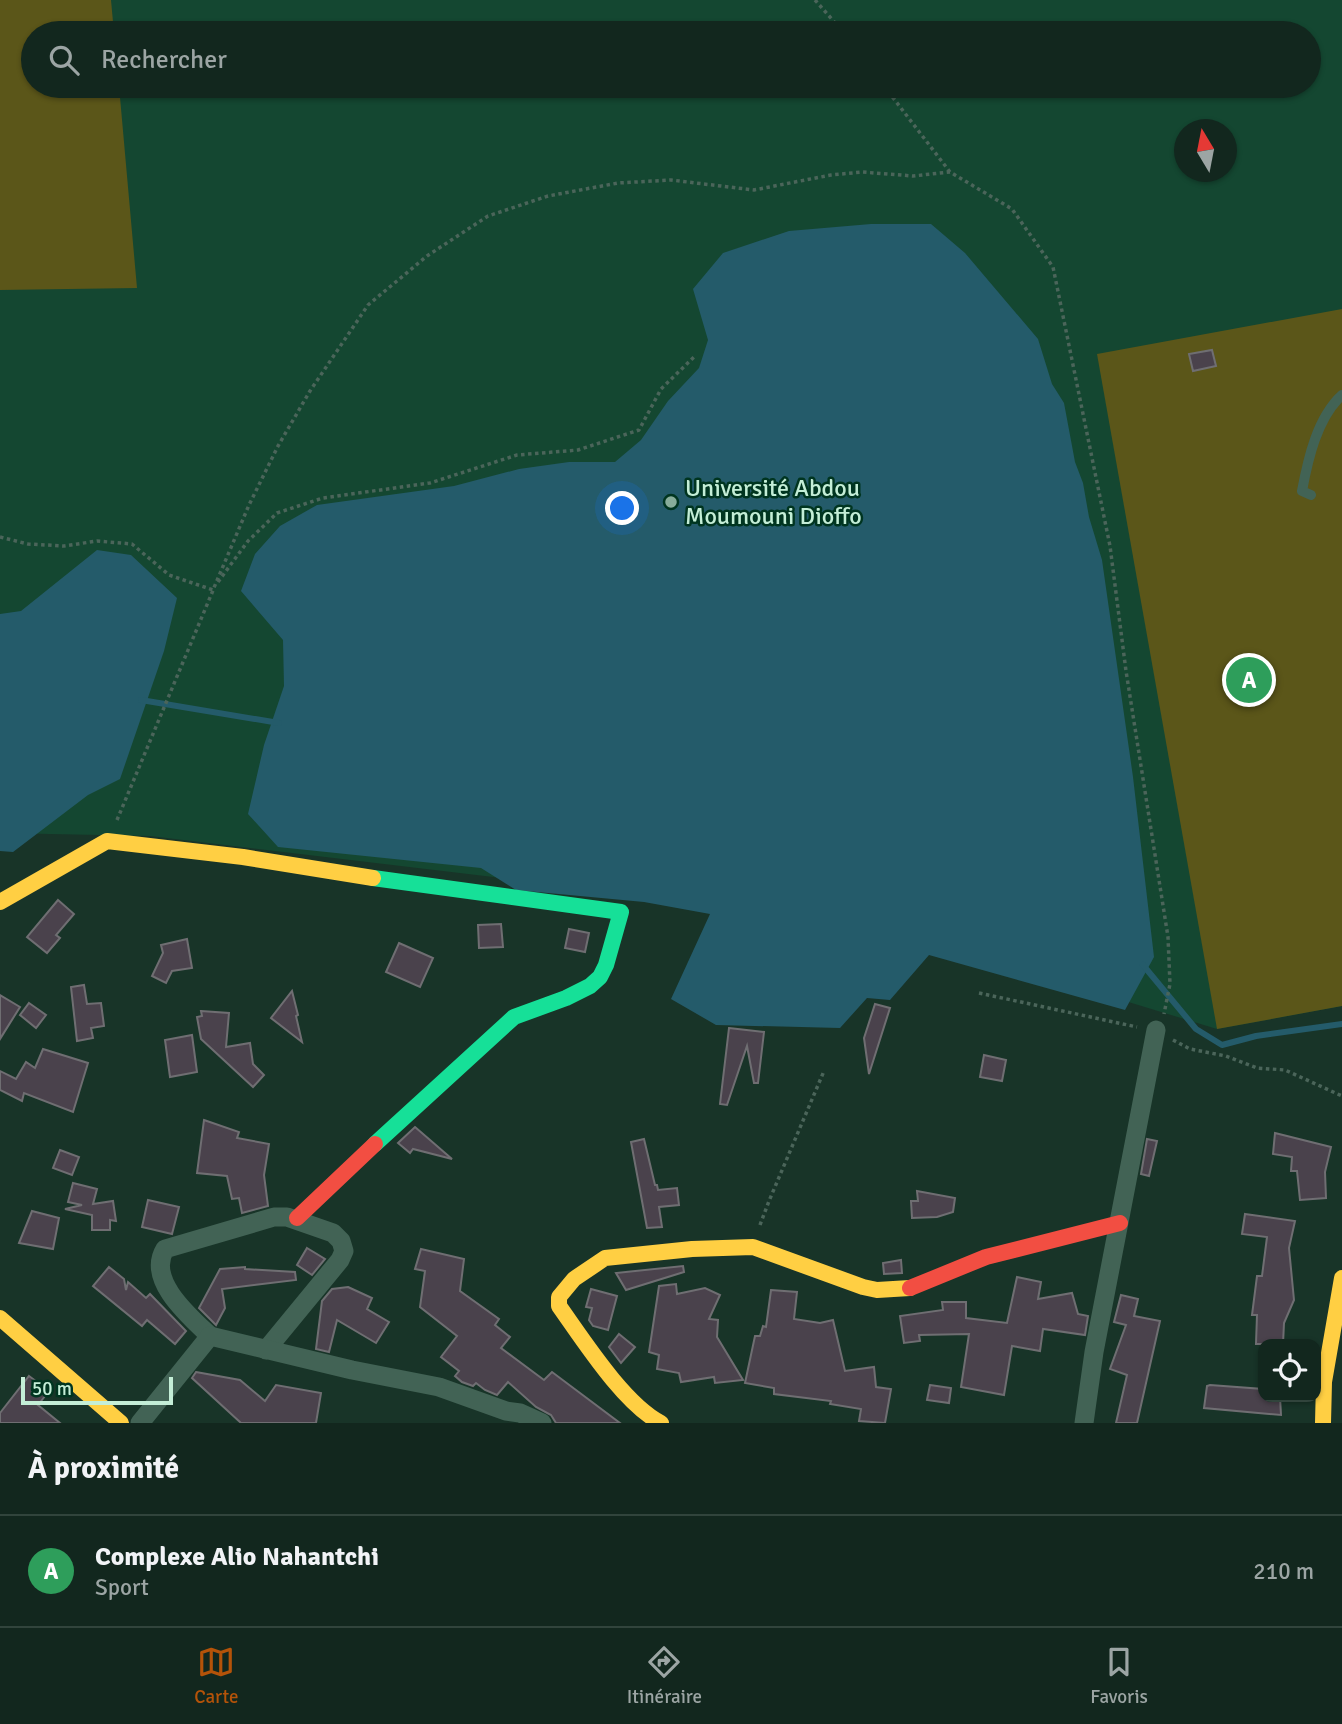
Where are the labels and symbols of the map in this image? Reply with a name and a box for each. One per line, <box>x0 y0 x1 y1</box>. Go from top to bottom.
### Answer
north arrow <box>1174 119 1237 182</box>
place label: Université Abdou Moumouni Dioffo <box>685 473 862 531</box>
your location <box>605 491 639 525</box>
marker: Université Abdou Moumouni Dioffo <box>663 494 679 510</box>
pin: A <box>1226 654 1272 706</box>
scale bar <box>21 1374 173 1406</box>

